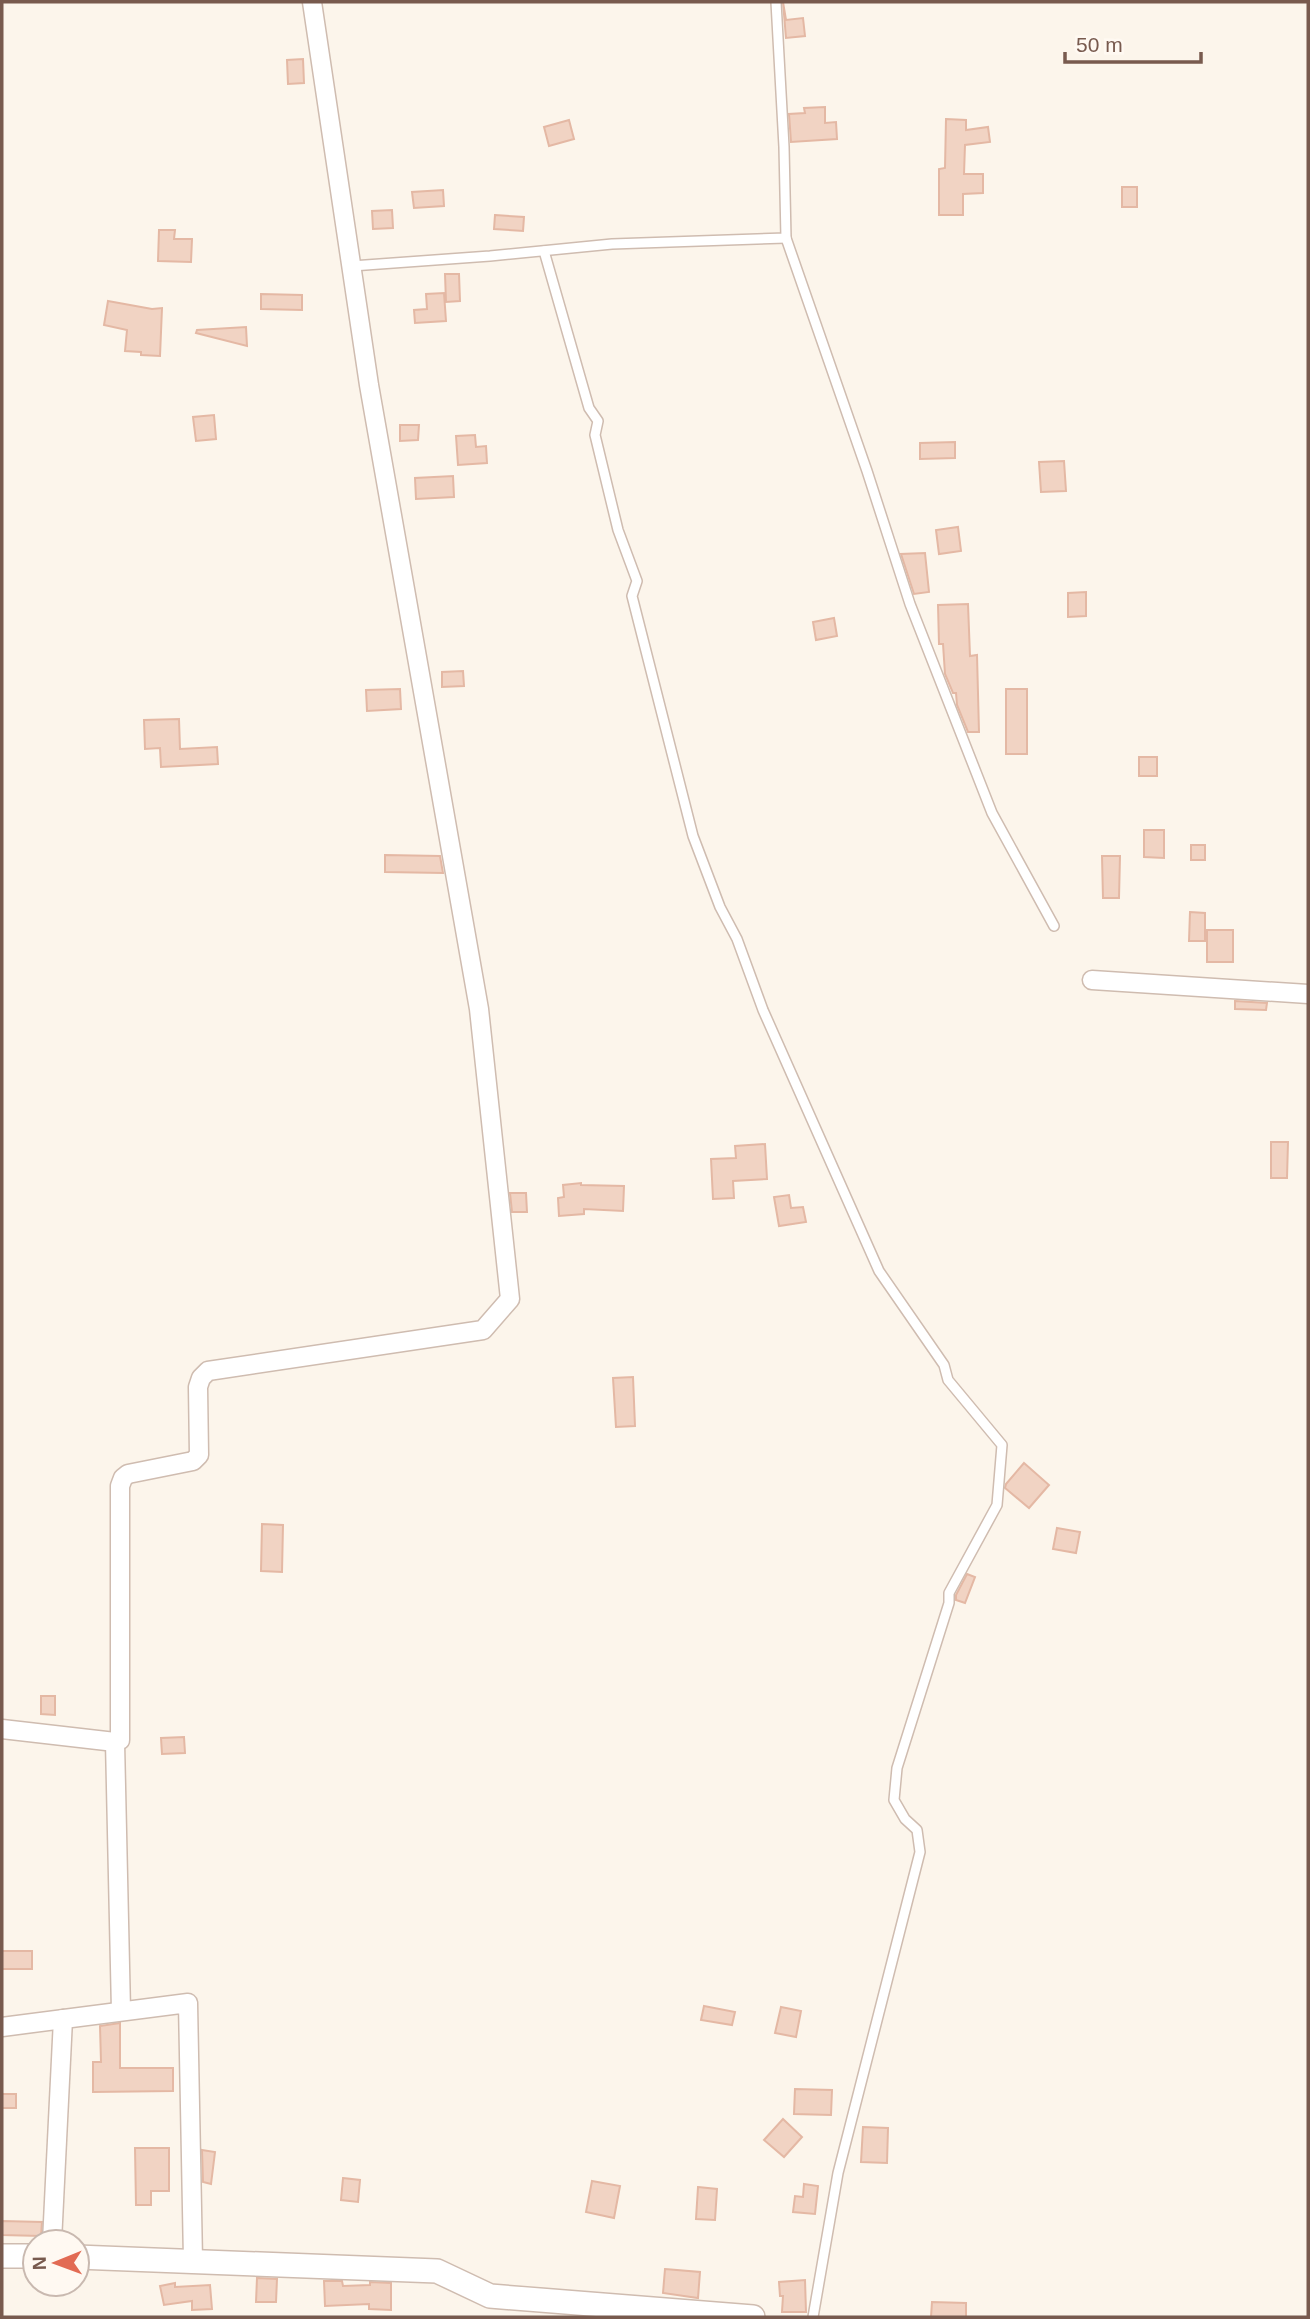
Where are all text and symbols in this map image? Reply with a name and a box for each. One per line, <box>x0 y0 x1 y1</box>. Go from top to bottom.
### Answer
scale bar <box>1065 21 1202 65</box>
text: 50 m <box>1076 33 1123 56</box>
north arrow <box>21 2228 91 2298</box>
text: N <box>29 2256 50 2270</box>

